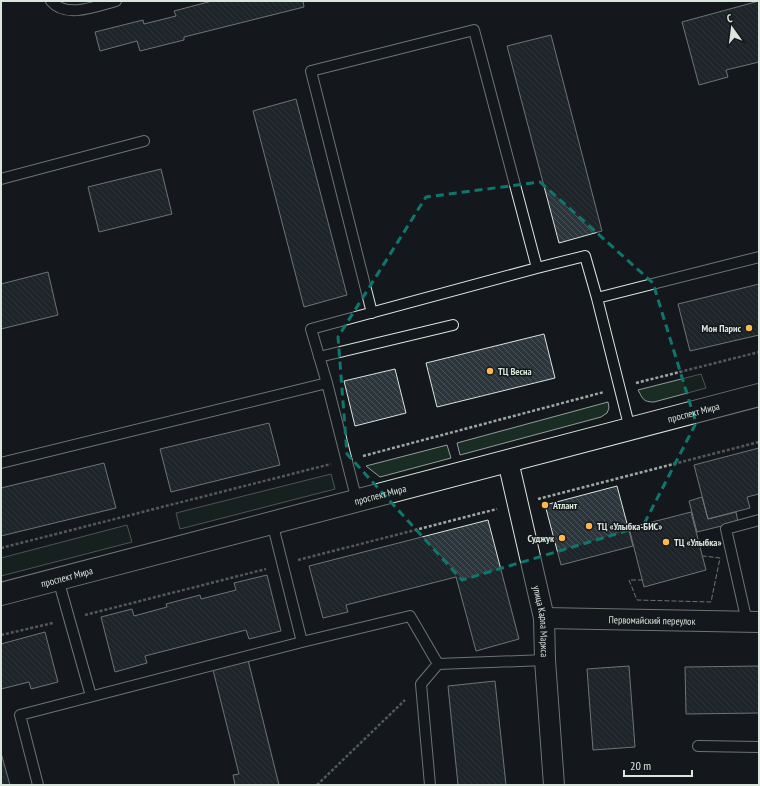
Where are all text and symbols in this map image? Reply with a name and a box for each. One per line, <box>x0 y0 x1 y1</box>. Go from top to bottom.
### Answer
north arrow <box>712 8 752 48</box>
text: С <box>725 11 734 26</box>
place label: Мон Парис <box>702 322 741 335</box>
marker: Мон Парис <box>744 323 754 333</box>
place label: ТЦ Весна <box>498 365 532 378</box>
marker: ТЦ Весна <box>485 366 495 376</box>
street label: проспект Мира <box>666 399 721 425</box>
street label: проспект Мира <box>353 481 407 507</box>
place label: Атлант <box>552 499 578 512</box>
marker: Атлант <box>540 500 550 510</box>
place label: ТЦ «Улыбка-БИС» <box>597 520 662 533</box>
marker: ТЦ «Улыбка-БИС» <box>584 521 594 531</box>
place label: Суджук <box>527 532 555 545</box>
marker: Суджук <box>557 533 567 543</box>
place label: ТЦ «Улыбка» <box>674 536 721 549</box>
marker: ТЦ «Улыбка» <box>661 537 671 547</box>
street label: проспект Мира <box>39 564 94 590</box>
street label: улица Карла Маркса <box>530 584 551 657</box>
street label: Первомайский переулок <box>608 613 696 627</box>
scale bar <box>624 752 692 778</box>
text: 20 m <box>630 758 651 773</box>

